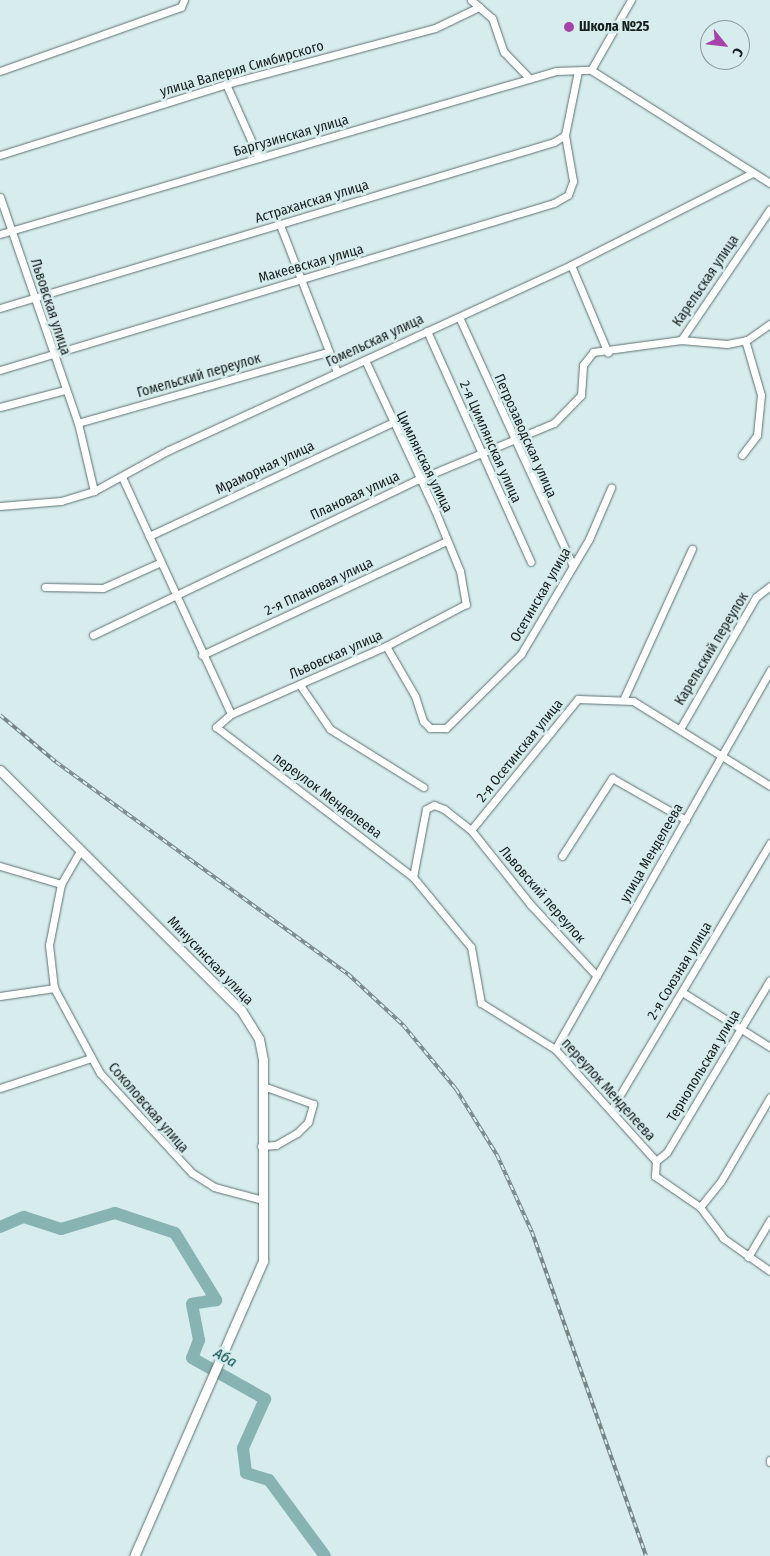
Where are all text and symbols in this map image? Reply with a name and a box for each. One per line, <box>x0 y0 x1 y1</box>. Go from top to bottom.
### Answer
place label: Школа №25 <box>579 19 649 35</box>
north arrow <box>700 20 750 70</box>
marker: Школа №25 <box>563 21 575 33</box>
street label: улица Валерия Симбирского <box>158 38 326 100</box>
text: С <box>728 45 747 59</box>
street label: Баргузинская улица <box>232 112 350 160</box>
street label: Астраханская улица <box>253 177 371 227</box>
street label: Карельская улица <box>669 232 743 330</box>
street label: Макеевская улица <box>256 241 366 287</box>
street label: Львовская улица <box>26 257 74 357</box>
street label: Гомельская улица <box>323 311 427 371</box>
street label: Гомельский переулок <box>135 350 263 402</box>
street label: Петрозаводская улица <box>490 371 560 501</box>
street label: 2-я Цимлянская улица <box>455 378 525 506</box>
street label: Цимлянская улица <box>392 409 456 515</box>
street label: Мраморная улица <box>213 438 317 498</box>
street label: Плановая улица <box>308 468 402 524</box>
street label: Осетинская улица <box>507 545 575 645</box>
street label: 2-я Плановая улица <box>262 554 376 620</box>
street label: Карельский переулок <box>672 589 752 709</box>
street label: Львовская улица <box>287 627 385 683</box>
street label: 2-я Осетинская улица <box>473 696 567 806</box>
street label: переулок Менделеева <box>269 750 385 842</box>
street label: улица Менделеева <box>617 801 687 905</box>
street label: Львовский переулок <box>495 843 589 947</box>
street label: Минусинская улица <box>163 913 257 1009</box>
street label: 2-я Союзная улица <box>644 919 716 1023</box>
street label: Тернопольская улица <box>664 1007 744 1125</box>
street label: переулок Менделеева <box>558 1035 658 1145</box>
street label: Соколовская улица <box>104 1060 192 1156</box>
water label: Аба <box>210 1344 240 1372</box>

